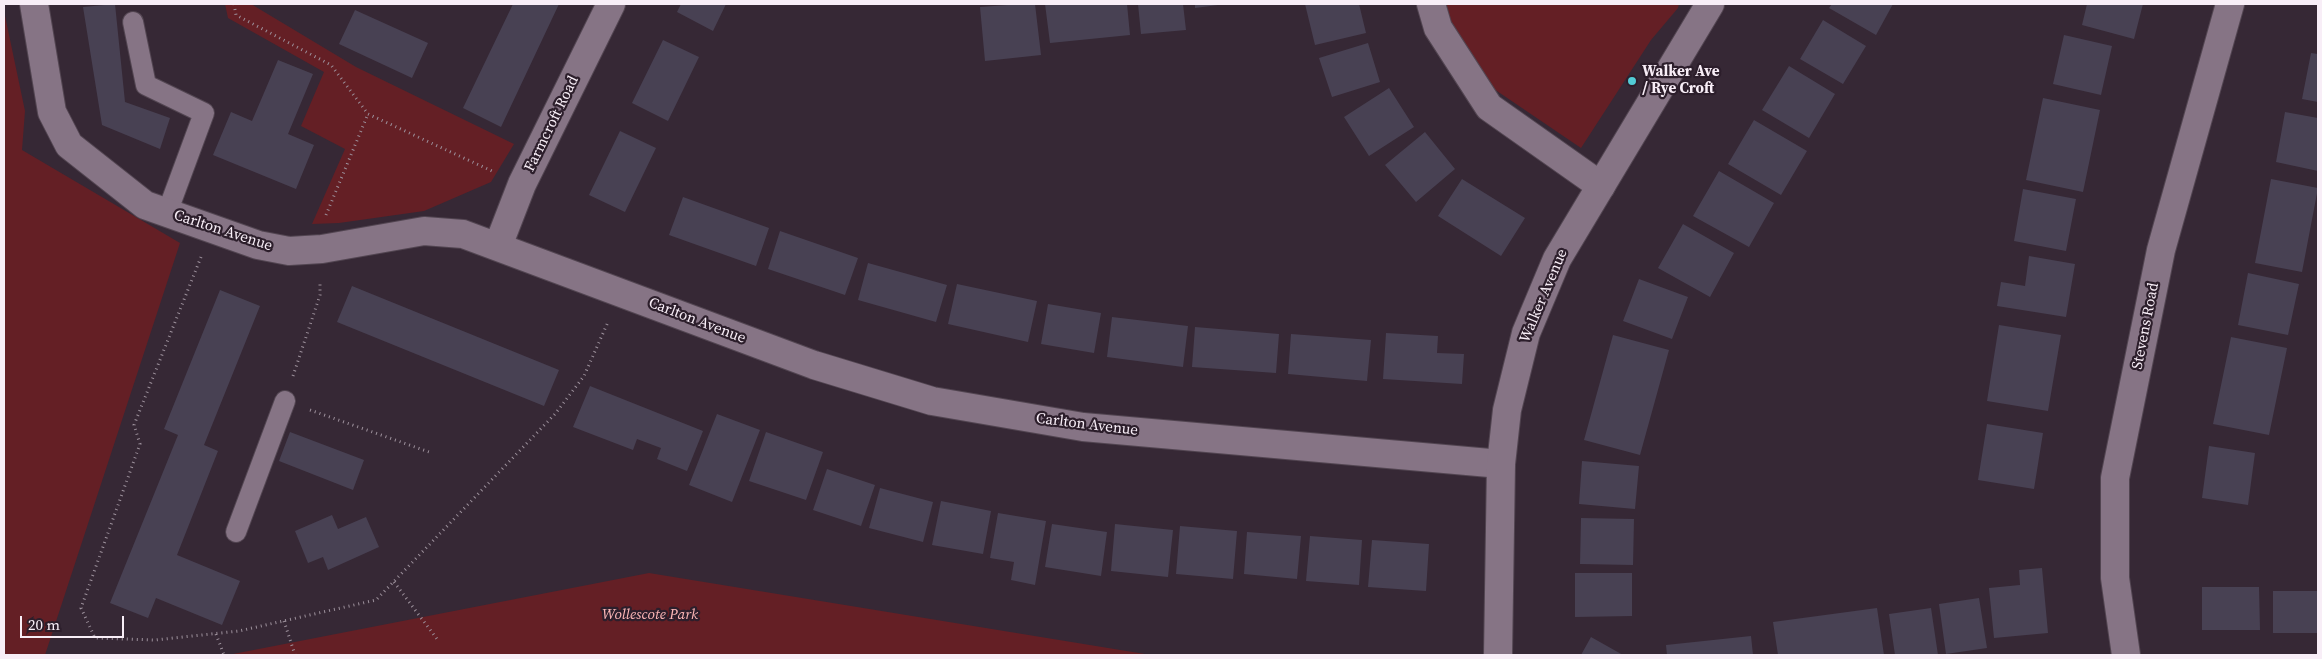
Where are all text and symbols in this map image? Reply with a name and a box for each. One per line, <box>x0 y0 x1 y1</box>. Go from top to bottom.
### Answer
place label: Walker Ave / Rye Croft <box>1642 63 1719 98</box>
street label: Farmcroft Road <box>521 73 583 175</box>
marker: Walker Ave / Rye Croft <box>1626 75 1638 87</box>
street label: Carlton Avenue <box>171 207 275 255</box>
street label: Walker Avenue <box>1516 246 1572 346</box>
street label: Stevens Road <box>2129 281 2163 371</box>
street label: Carlton Avenue <box>646 294 748 348</box>
street label: Carlton Avenue <box>1035 410 1139 440</box>
scale bar <box>22 606 126 638</box>
park label: Wollescote Park <box>602 606 698 624</box>
text: 20 m <box>28 614 60 635</box>

